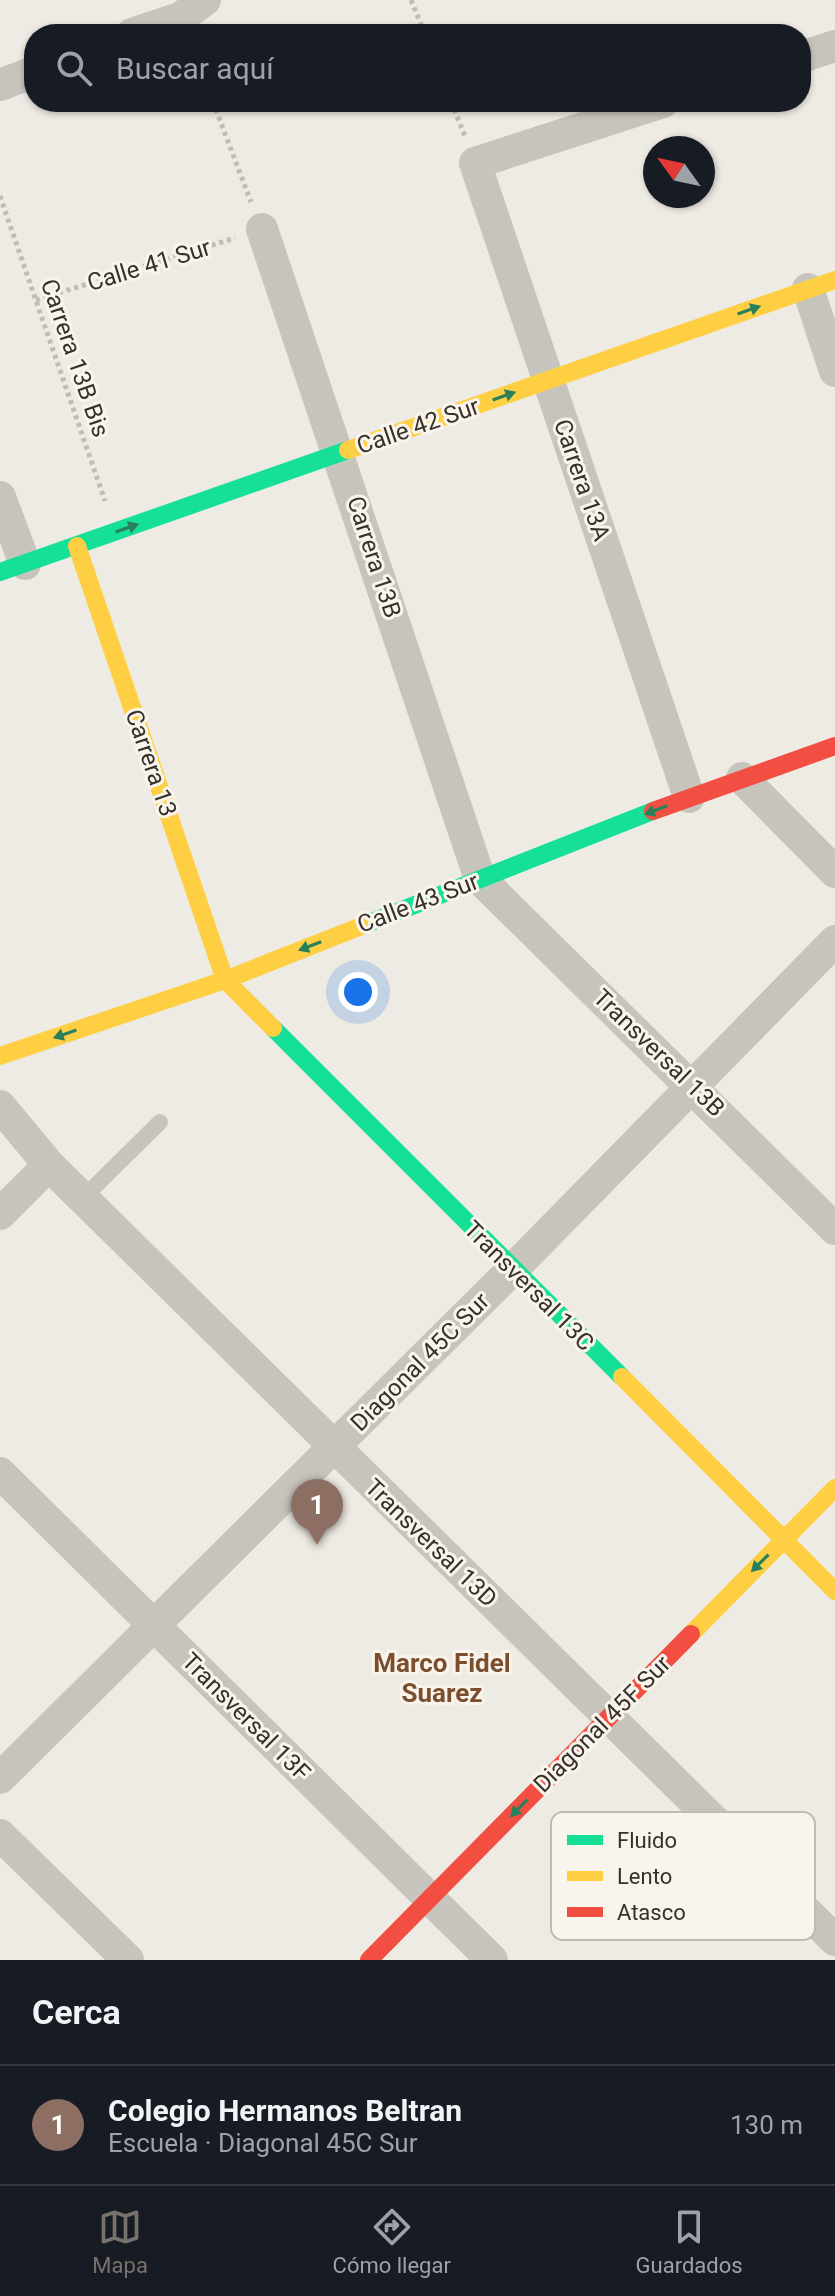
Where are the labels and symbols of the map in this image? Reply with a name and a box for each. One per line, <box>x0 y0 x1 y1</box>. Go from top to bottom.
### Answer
north arrow <box>643 136 715 208</box>
street label: Calle 41 Sur <box>84 233 214 297</box>
street label: Carrera 13B Bis <box>35 275 115 441</box>
one-way arrow <box>738 303 762 315</box>
one-way arrow <box>492 389 516 402</box>
street label: Calle 42 Sur <box>353 392 483 460</box>
street label: Carrera 13A <box>548 416 616 545</box>
street label: Carrera 13B <box>341 493 407 621</box>
one-way arrow <box>115 522 139 534</box>
street label: Carrera 13 <box>120 706 182 820</box>
one-way arrow <box>644 804 668 817</box>
street label: Calle 43 Sur <box>353 867 483 939</box>
one-way arrow <box>298 940 322 953</box>
your location <box>338 972 378 1012</box>
street label: Transversal 13B <box>588 983 730 1123</box>
one-way arrow <box>53 1028 77 1040</box>
street label: Transversal 13C <box>458 1215 600 1357</box>
street label: Diagonal 45C Sur <box>345 1287 495 1437</box>
street label: Transversal 13D <box>359 1473 503 1613</box>
pin: 1 <box>291 1479 343 1545</box>
one-way arrow <box>752 1553 770 1572</box>
street label: Transversal 13F <box>176 1647 316 1787</box>
district label: Marco Fidel Suarez <box>373 1648 511 1708</box>
street label: Diagonal 45F Sur <box>528 1650 676 1798</box>
one-way arrow <box>510 1798 529 1817</box>
legend <box>551 1812 815 1940</box>
text: Fluido <box>617 1828 677 1853</box>
text: Lento <box>617 1864 672 1889</box>
text: Atasco <box>617 1900 686 1925</box>

